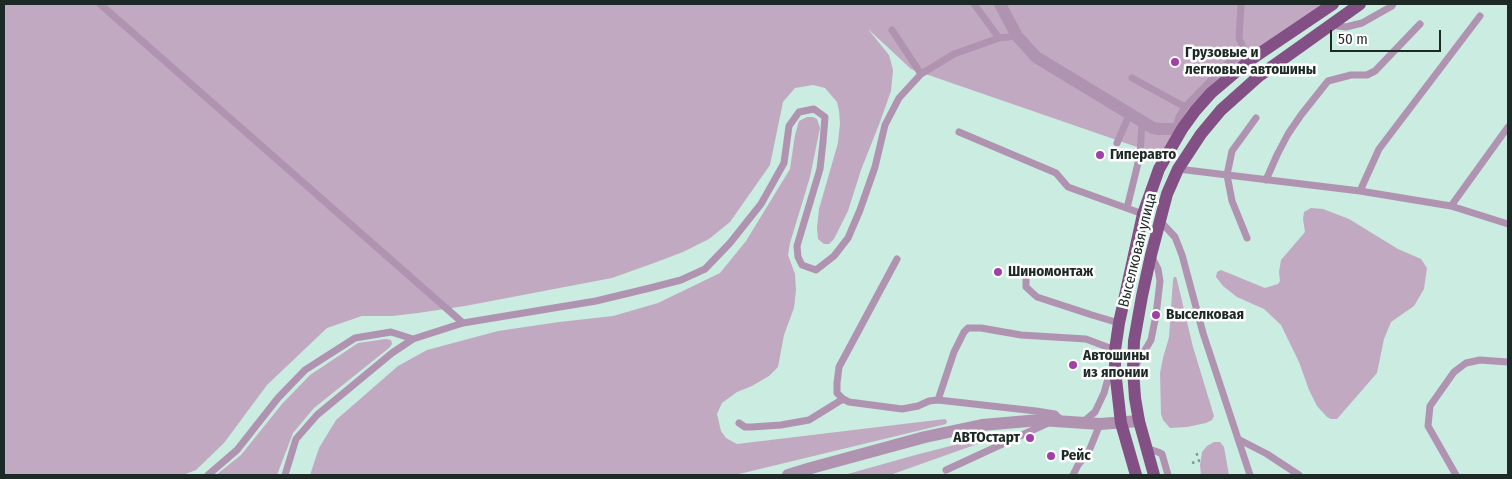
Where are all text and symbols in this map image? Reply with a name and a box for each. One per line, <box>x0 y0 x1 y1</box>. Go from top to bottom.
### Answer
scale bar <box>1332 20 1443 52</box>
text: 50 m <box>1338 30 1368 48</box>
place label: Грузовые и легковые автошины <box>1185 44 1316 79</box>
marker: Грузовые и легковые автошины <box>1169 56 1181 68</box>
place label: Гиперавто <box>1110 146 1176 164</box>
marker: Гиперавто <box>1094 149 1106 161</box>
street label: Выселковая улица <box>1115 191 1161 309</box>
place label: Шиномонтаж <box>1008 263 1093 281</box>
marker: Шиномонтаж <box>992 266 1004 278</box>
place label: Выселковая <box>1166 306 1244 324</box>
marker: Выселковая <box>1150 309 1162 321</box>
place label: Автошины из японии <box>1083 347 1150 382</box>
marker: Автошины из японии <box>1067 359 1079 371</box>
place label: АВТОстарт <box>953 429 1020 447</box>
marker: АВТОстарт <box>1024 432 1036 444</box>
place label: Рейс <box>1061 447 1091 465</box>
marker: Рейс <box>1045 450 1057 462</box>

